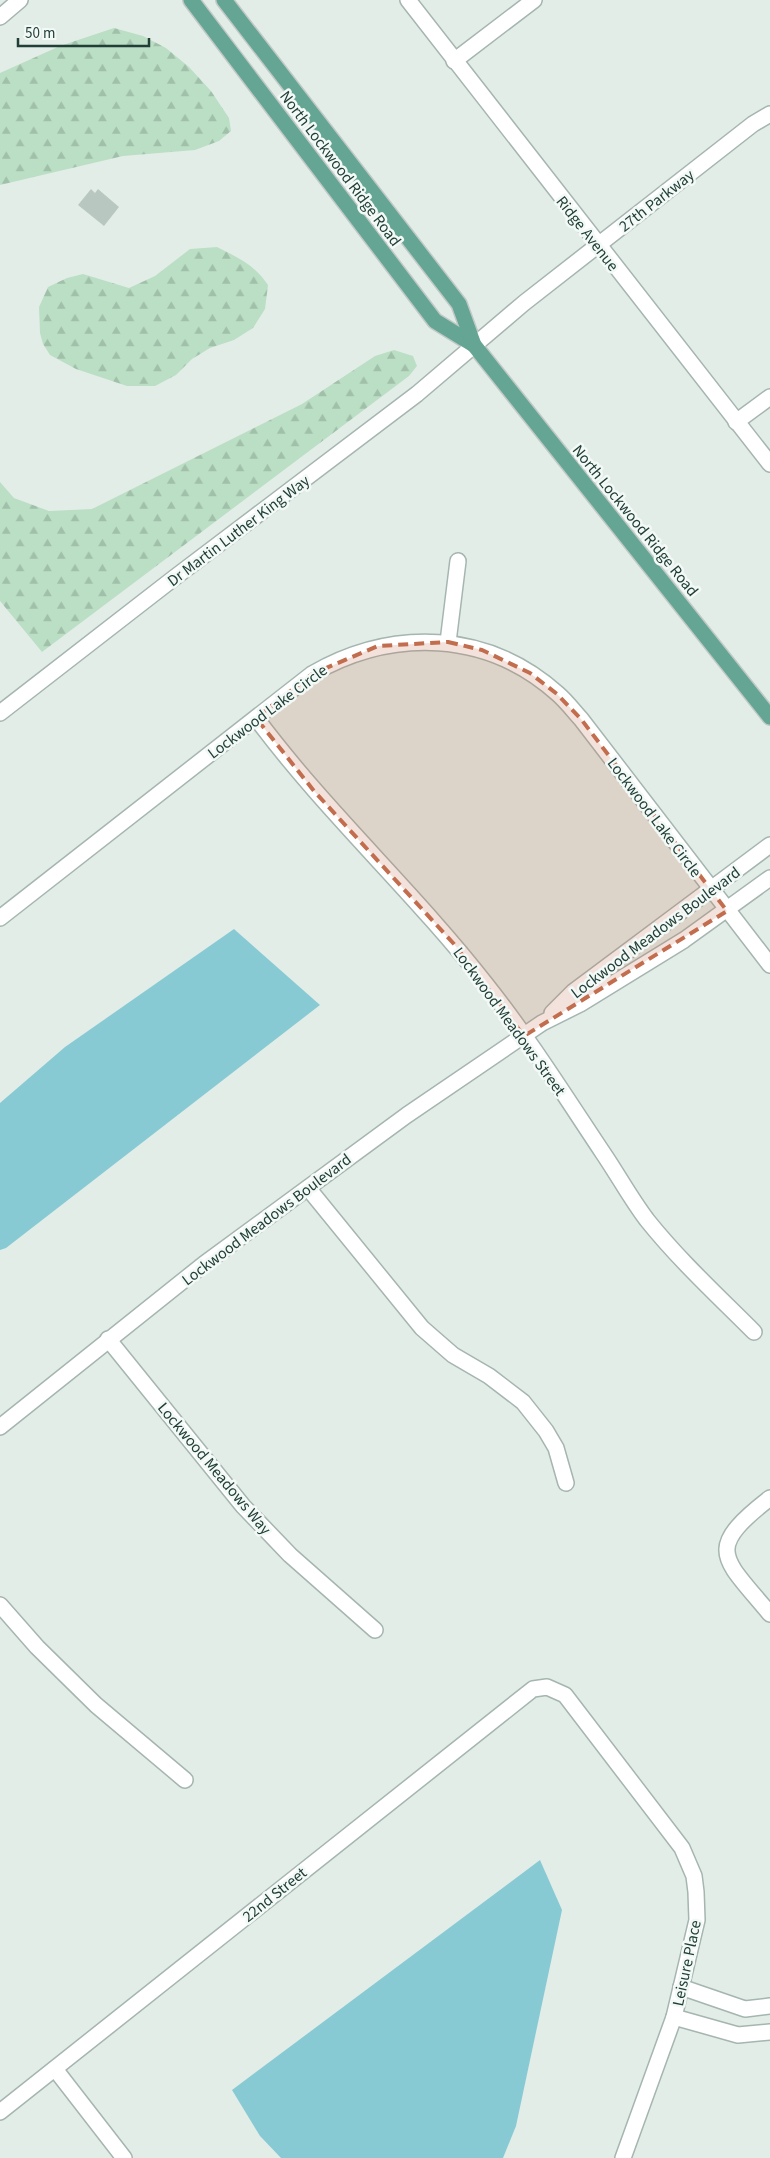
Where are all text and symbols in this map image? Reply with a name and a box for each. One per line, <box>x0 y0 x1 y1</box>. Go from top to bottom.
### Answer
scale bar <box>18 15 149 47</box>
text: 50 m <box>25 23 55 44</box>
street label: North Lockwood Ridge Road <box>274 86 406 251</box>
street label: 27th Parkway <box>614 164 699 237</box>
street label: Ridge Avenue <box>551 191 624 276</box>
street label: North Lockwood Ridge Road <box>567 440 703 601</box>
street label: Dr Martin Luther King Way <box>163 470 315 592</box>
street label: Lockwood Lake Circle <box>203 659 332 764</box>
street label: Lockwood Lake Circle <box>602 753 707 882</box>
street label: Lockwood Meadows Boulevard <box>566 862 745 1004</box>
street label: Lockwood Meadows Street <box>448 943 571 1101</box>
street label: Lockwood Meadows Boulevard <box>177 1149 356 1291</box>
street label: Lockwood Meadows Way <box>152 1398 277 1540</box>
street label: 22nd Street <box>238 1862 312 1928</box>
street label: Leisure Place <box>667 1918 707 2008</box>

